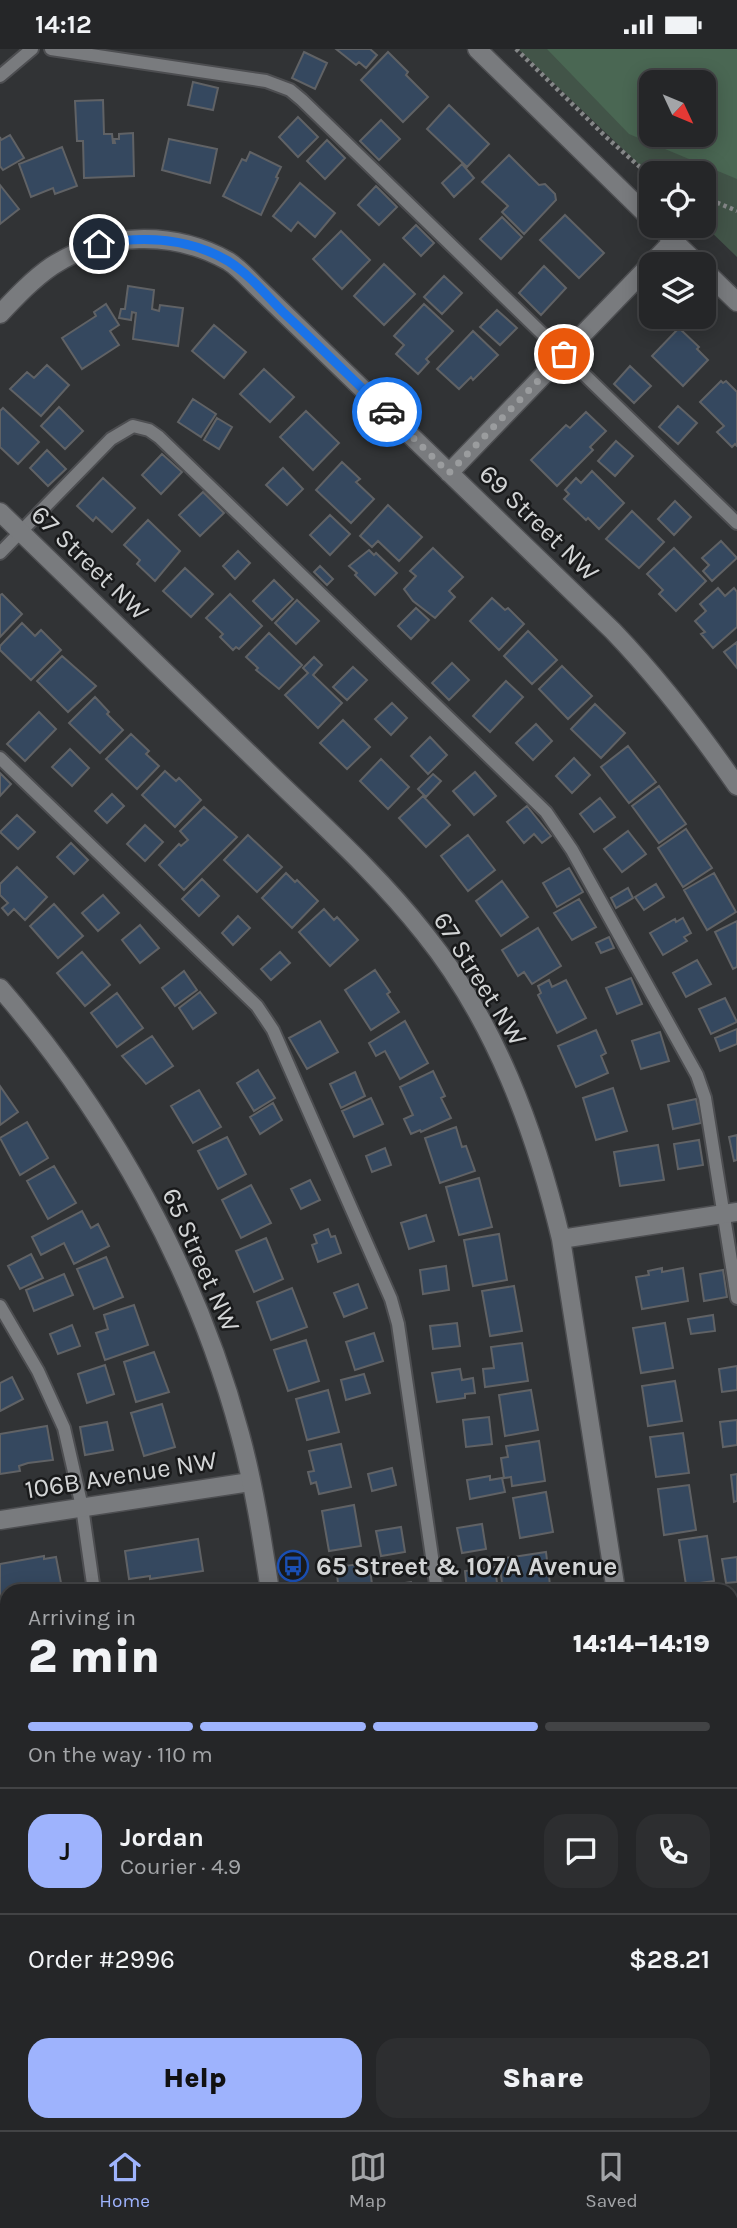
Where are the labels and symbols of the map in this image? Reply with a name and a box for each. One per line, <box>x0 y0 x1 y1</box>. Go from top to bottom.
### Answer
north arrow <box>639 70 716 147</box>
pin <box>69 214 129 274</box>
pin <box>534 324 594 384</box>
courier <box>352 377 422 447</box>
street label: 69 Street NW <box>473 458 605 588</box>
street label: 67 Street NW <box>25 499 155 627</box>
street label: 67 Street NW <box>427 906 533 1052</box>
street label: 65 Street NW <box>155 1183 247 1337</box>
street label: 106B Avenue NW <box>23 1445 219 1505</box>
bus stop icon: 65 Street & 107A Avenue <box>276 1549 310 1583</box>
place label: 65 Street & 107A Avenue <box>316 1551 617 1582</box>

